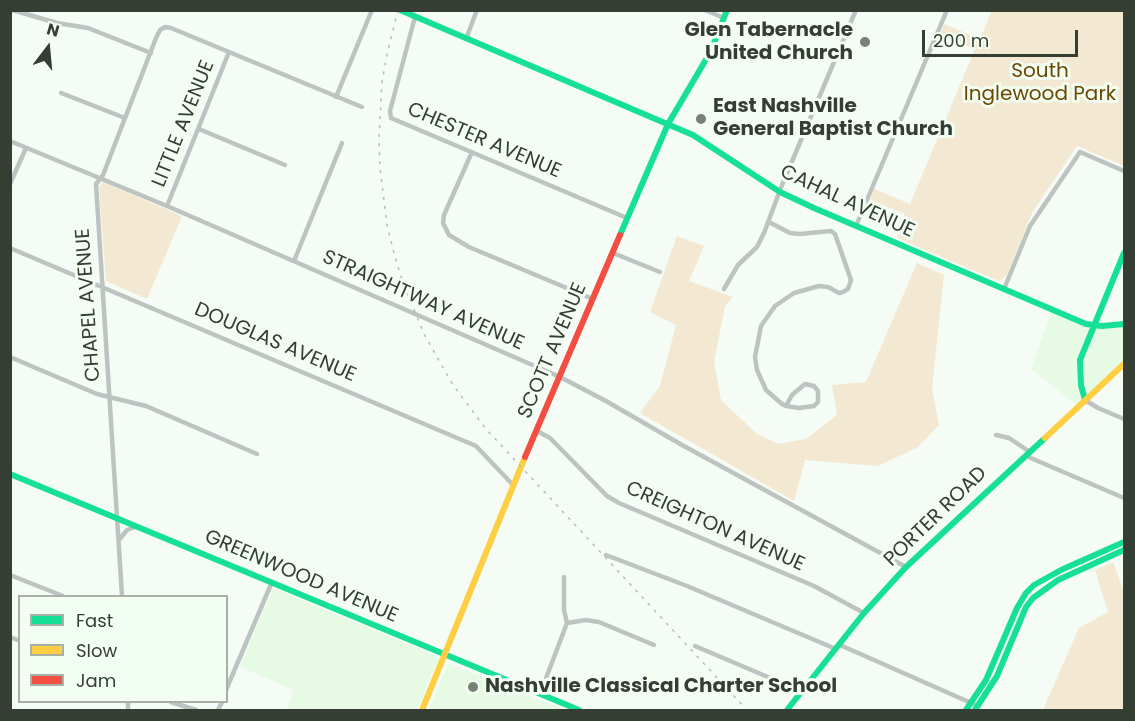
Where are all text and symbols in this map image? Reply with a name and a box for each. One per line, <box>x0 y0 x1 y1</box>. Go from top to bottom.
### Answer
text: N <box>44 17 62 43</box>
north arrow <box>18 18 78 78</box>
scale bar <box>925 18 1081 56</box>
place label: Glen Tabernacle United Church <box>685 19 853 66</box>
text: 200 m <box>933 28 989 53</box>
marker: Glen Tabernacle United Church <box>858 35 872 49</box>
street label: LITTLE AVENUE <box>148 57 220 191</box>
park label: South Inglewood Park <box>964 60 1116 107</box>
place label: East Nashville General Baptist Church <box>713 95 953 142</box>
street label: CHESTER AVENUE <box>403 98 565 184</box>
marker: East Nashville General Baptist Church <box>694 112 708 126</box>
street label: CAHAL AVENUE <box>776 160 918 244</box>
street label: CHAPEL AVENUE <box>72 228 106 382</box>
street label: STRAIGHTWAY AVENUE <box>318 246 528 356</box>
street label: SCOTT AVENUE <box>514 280 592 422</box>
street label: DOUGLAS AVENUE <box>191 298 359 388</box>
street label: PORTER ROAD <box>880 462 992 572</box>
street label: CREIGHTON AVENUE <box>622 477 808 577</box>
street label: GREENWOOD AVENUE <box>201 525 401 629</box>
legend <box>18 595 228 703</box>
text: Fast <box>76 608 113 633</box>
text: Slow <box>76 638 117 663</box>
text: Jam <box>76 668 116 693</box>
place label: Nashville Classical Charter School <box>485 675 837 699</box>
marker: Nashville Classical Charter School <box>466 680 480 694</box>

